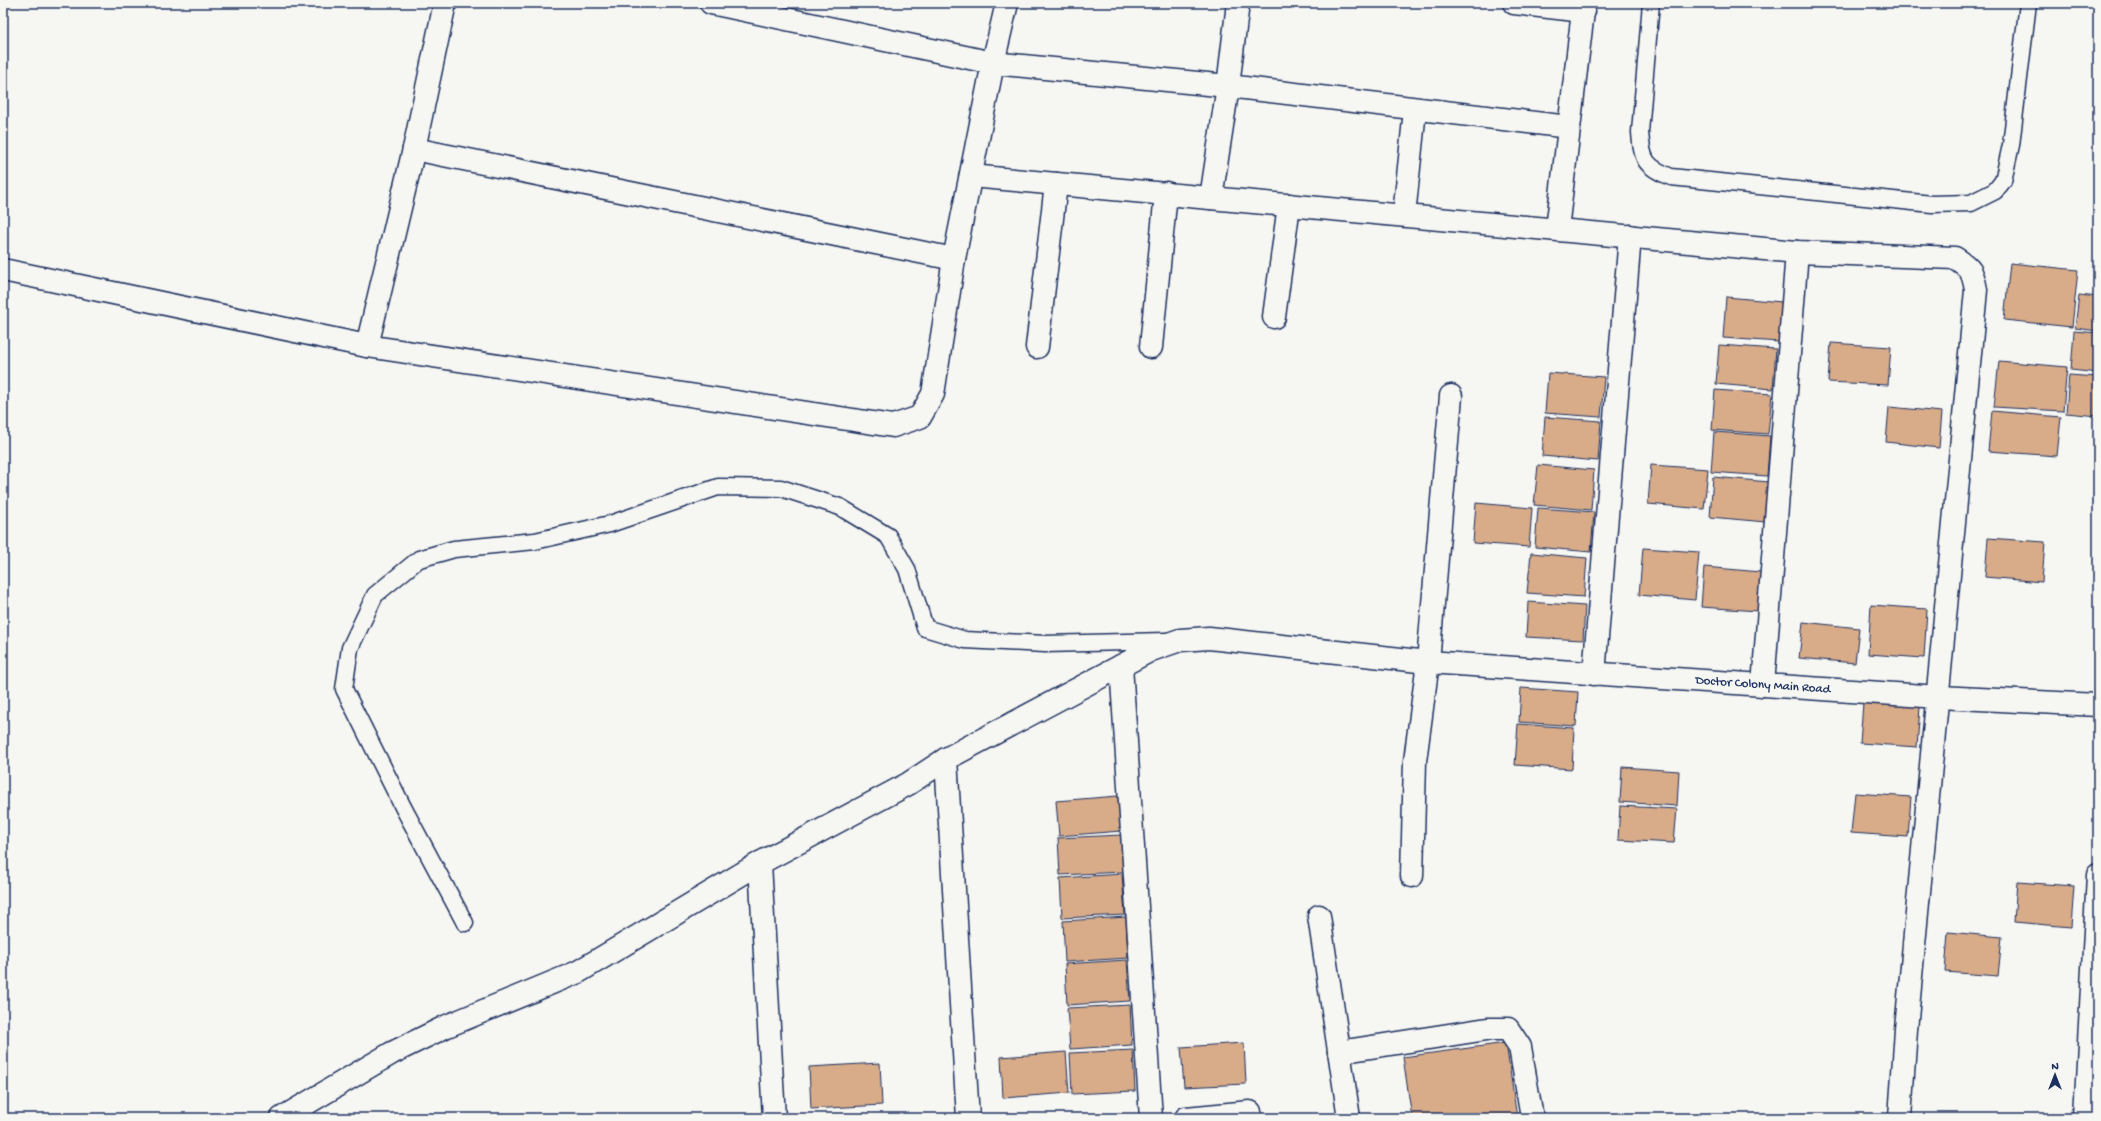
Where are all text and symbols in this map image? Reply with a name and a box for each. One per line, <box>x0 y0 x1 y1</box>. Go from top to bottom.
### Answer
street label: Doctor Colony Main Road <box>1694 673 1832 697</box>
north arrow <box>2035 1055 2075 1095</box>
text: N <box>2051 1061 2059 1073</box>

